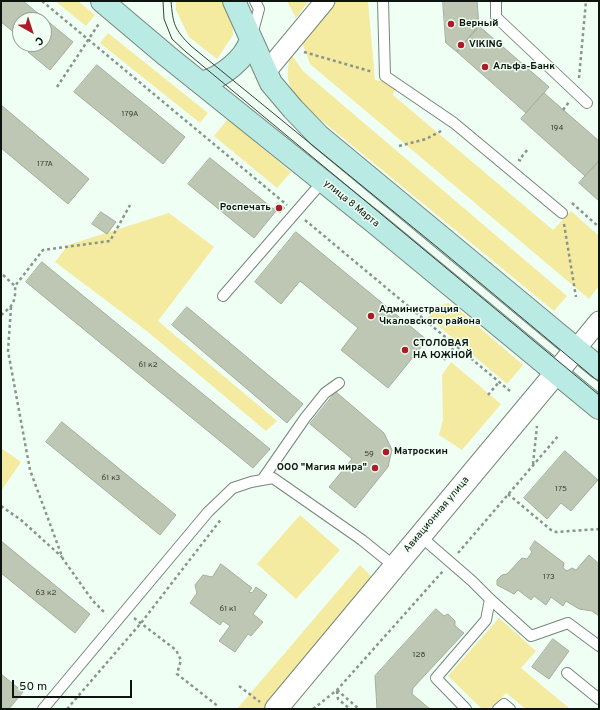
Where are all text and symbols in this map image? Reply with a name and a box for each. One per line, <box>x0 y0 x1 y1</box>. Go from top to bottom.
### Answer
north arrow <box>12 12 52 52</box>
place label: Верный <box>459 18 498 30</box>
marker: Верный <box>446 19 456 29</box>
text: С <box>32 33 46 48</box>
place label: VIKING <box>469 39 503 51</box>
marker: VIKING <box>456 40 466 50</box>
place label: Альфа-Банк <box>493 61 555 73</box>
marker: Альфа-Банк <box>480 62 490 72</box>
house number: 179А <box>121 109 139 119</box>
house number: 194 <box>551 123 563 133</box>
house number: 177А <box>37 159 53 169</box>
street label: улица 8 Марта <box>321 178 381 230</box>
place label: Роспечать <box>220 202 271 214</box>
marker: Роспечать <box>274 203 284 213</box>
place label: Администрация Чкаловского района <box>379 304 481 328</box>
marker: Администрация Чкаловского района <box>366 311 376 321</box>
place label: СТОЛОВАЯ НА ЮЖНОЙ <box>413 338 472 362</box>
marker: СТОЛОВАЯ НА ЮЖНОЙ <box>400 345 410 355</box>
house number: 61 к2 <box>138 360 158 370</box>
place label: Матроскин <box>394 446 448 458</box>
marker: Матроскин <box>381 447 391 457</box>
house number: 59 <box>364 449 374 459</box>
place label: ООО "Магия мира" <box>277 462 367 474</box>
marker: ООО "Магия мира" <box>370 463 380 473</box>
house number: 61 к3 <box>102 473 120 483</box>
street label: Авиационная улица <box>402 475 472 555</box>
house number: 175 <box>555 484 567 494</box>
house number: 173 <box>543 572 555 582</box>
house number: 63 к2 <box>36 588 56 598</box>
house number: 61 к1 <box>219 604 237 614</box>
house number: 128 <box>413 650 425 660</box>
scale bar <box>14 672 134 698</box>
text: 50 m <box>19 679 47 695</box>

